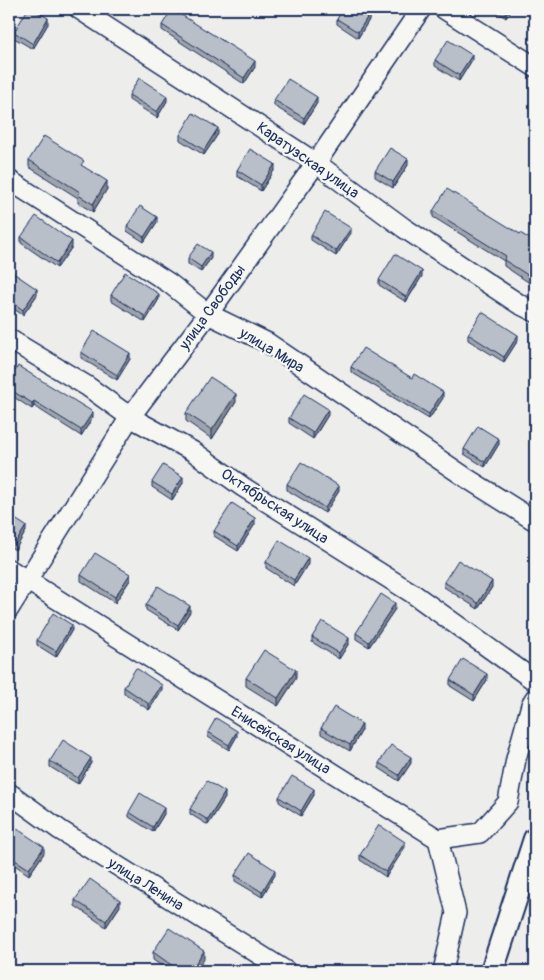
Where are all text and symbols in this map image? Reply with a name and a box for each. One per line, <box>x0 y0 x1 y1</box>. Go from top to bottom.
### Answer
street label: Каратузская улица <box>253 118 363 203</box>
street label: улица Свободы <box>175 261 250 354</box>
street label: улица Мира <box>235 323 308 377</box>
street label: Октябрьская улица <box>217 465 332 548</box>
street label: Енисейская улица <box>227 702 334 779</box>
street label: улица Ленина <box>104 853 187 915</box>

